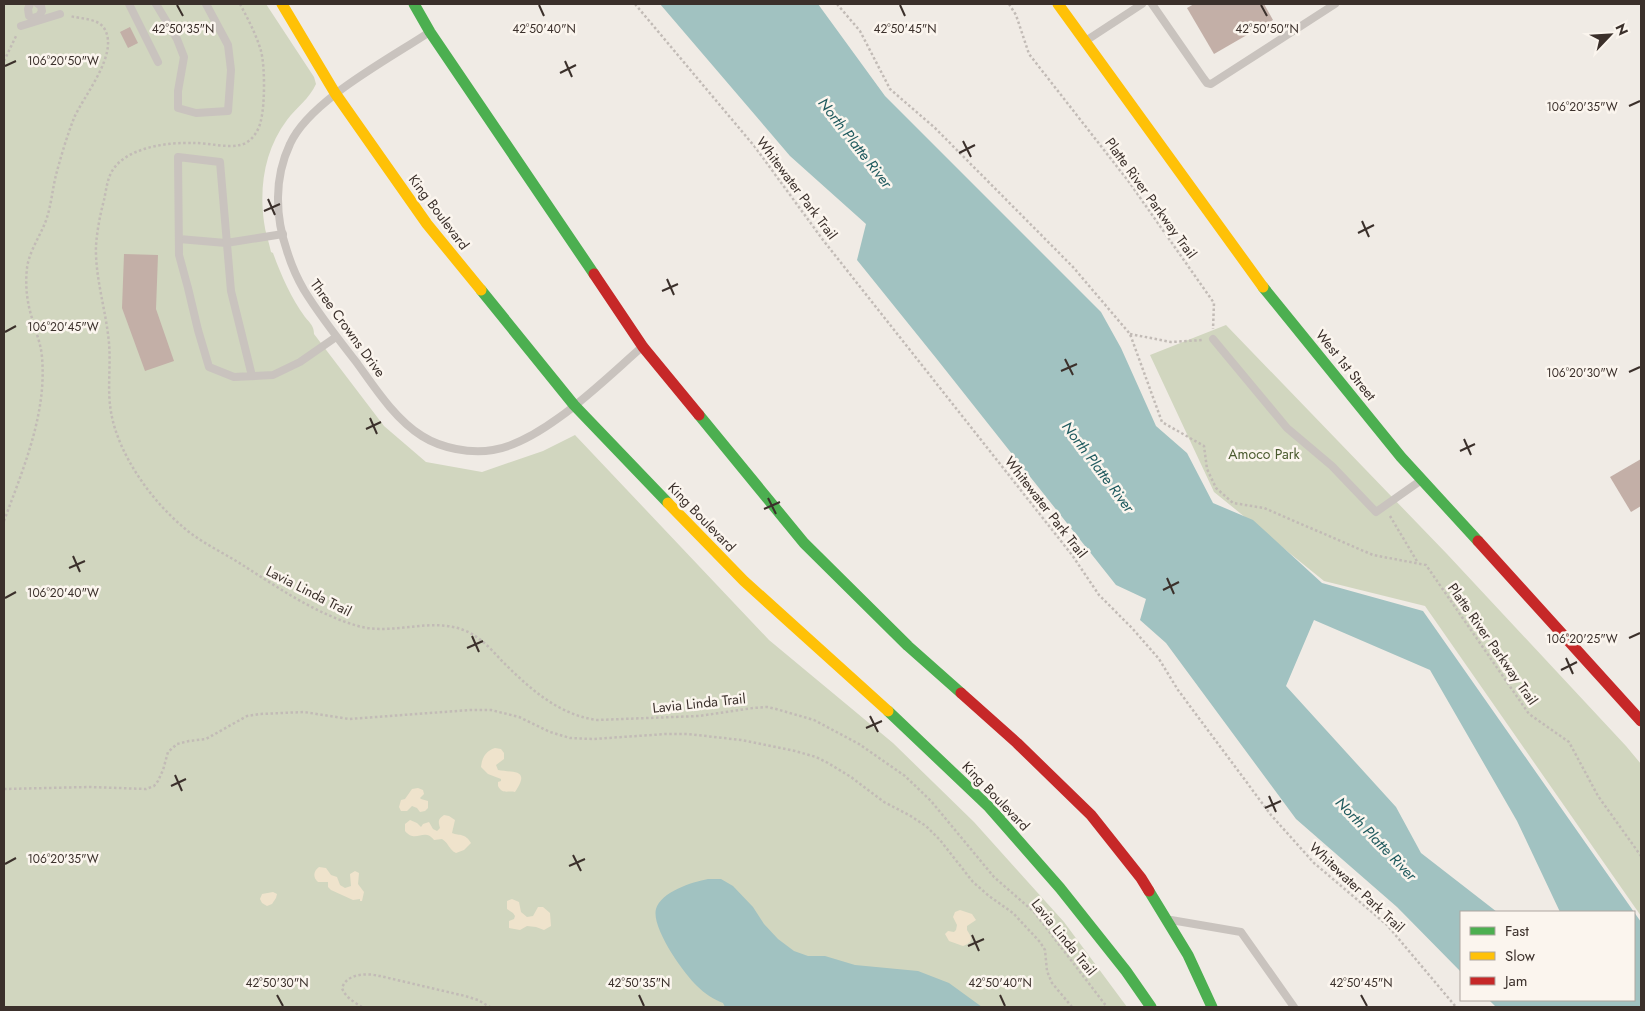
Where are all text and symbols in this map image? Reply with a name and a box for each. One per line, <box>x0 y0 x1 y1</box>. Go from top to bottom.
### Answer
north arrow <box>1585 10 1635 60</box>
text: 42°50'35"N <box>152 20 214 38</box>
text: 42°50'40"N <box>512 20 576 38</box>
text: 42°50'45"N <box>873 20 937 38</box>
text: 42°50'50"N <box>1235 20 1299 38</box>
text: N <box>1610 20 1633 39</box>
text: 106°20'50"W <box>27 52 99 70</box>
water label: North Platte River <box>813 93 898 194</box>
text: 106°20'35"W <box>1546 98 1618 116</box>
street label: Whitewater Park Trail <box>752 132 842 244</box>
street label: Platte River Parkway Trail <box>1100 134 1202 262</box>
street label: King Boulevard <box>404 170 474 254</box>
street label: Three Crowns Drive <box>306 275 390 381</box>
text: 106°20'45"W <box>27 318 99 336</box>
street label: West 1st Street <box>1311 325 1381 405</box>
text: 106°20'30"W <box>1546 364 1618 382</box>
water label: North Platte River <box>1056 417 1140 518</box>
park label: Amoco Park <box>1228 444 1300 464</box>
street label: Whitewater Park Trail <box>1000 452 1092 562</box>
street label: King Boulevard <box>664 478 740 556</box>
street label: Lavia Linda Trail <box>263 561 355 621</box>
street label: Platte River Parkway Trail <box>1443 579 1543 709</box>
text: 106°20'40"W <box>27 584 99 602</box>
text: 106°20'25"W <box>1546 630 1618 648</box>
street label: Lavia Linda Trail <box>651 688 747 718</box>
street label: King Boulevard <box>958 757 1034 835</box>
water label: North Platte River <box>1330 792 1422 887</box>
street label: Whitewater Park Trail <box>1305 837 1409 937</box>
text: 106°20'35"W <box>27 850 99 868</box>
street label: Lavia Linda Trail <box>1027 894 1101 980</box>
legend <box>1460 911 1635 1001</box>
text: Fast <box>1505 920 1529 942</box>
text: Slow <box>1505 945 1536 967</box>
text: Jam <box>1503 970 1528 992</box>
text: 42°50'30"N <box>245 974 309 992</box>
text: 42°50'35"N <box>608 974 670 992</box>
text: 42°50'40"N <box>968 974 1032 992</box>
text: 42°50'45"N <box>1329 974 1393 992</box>

